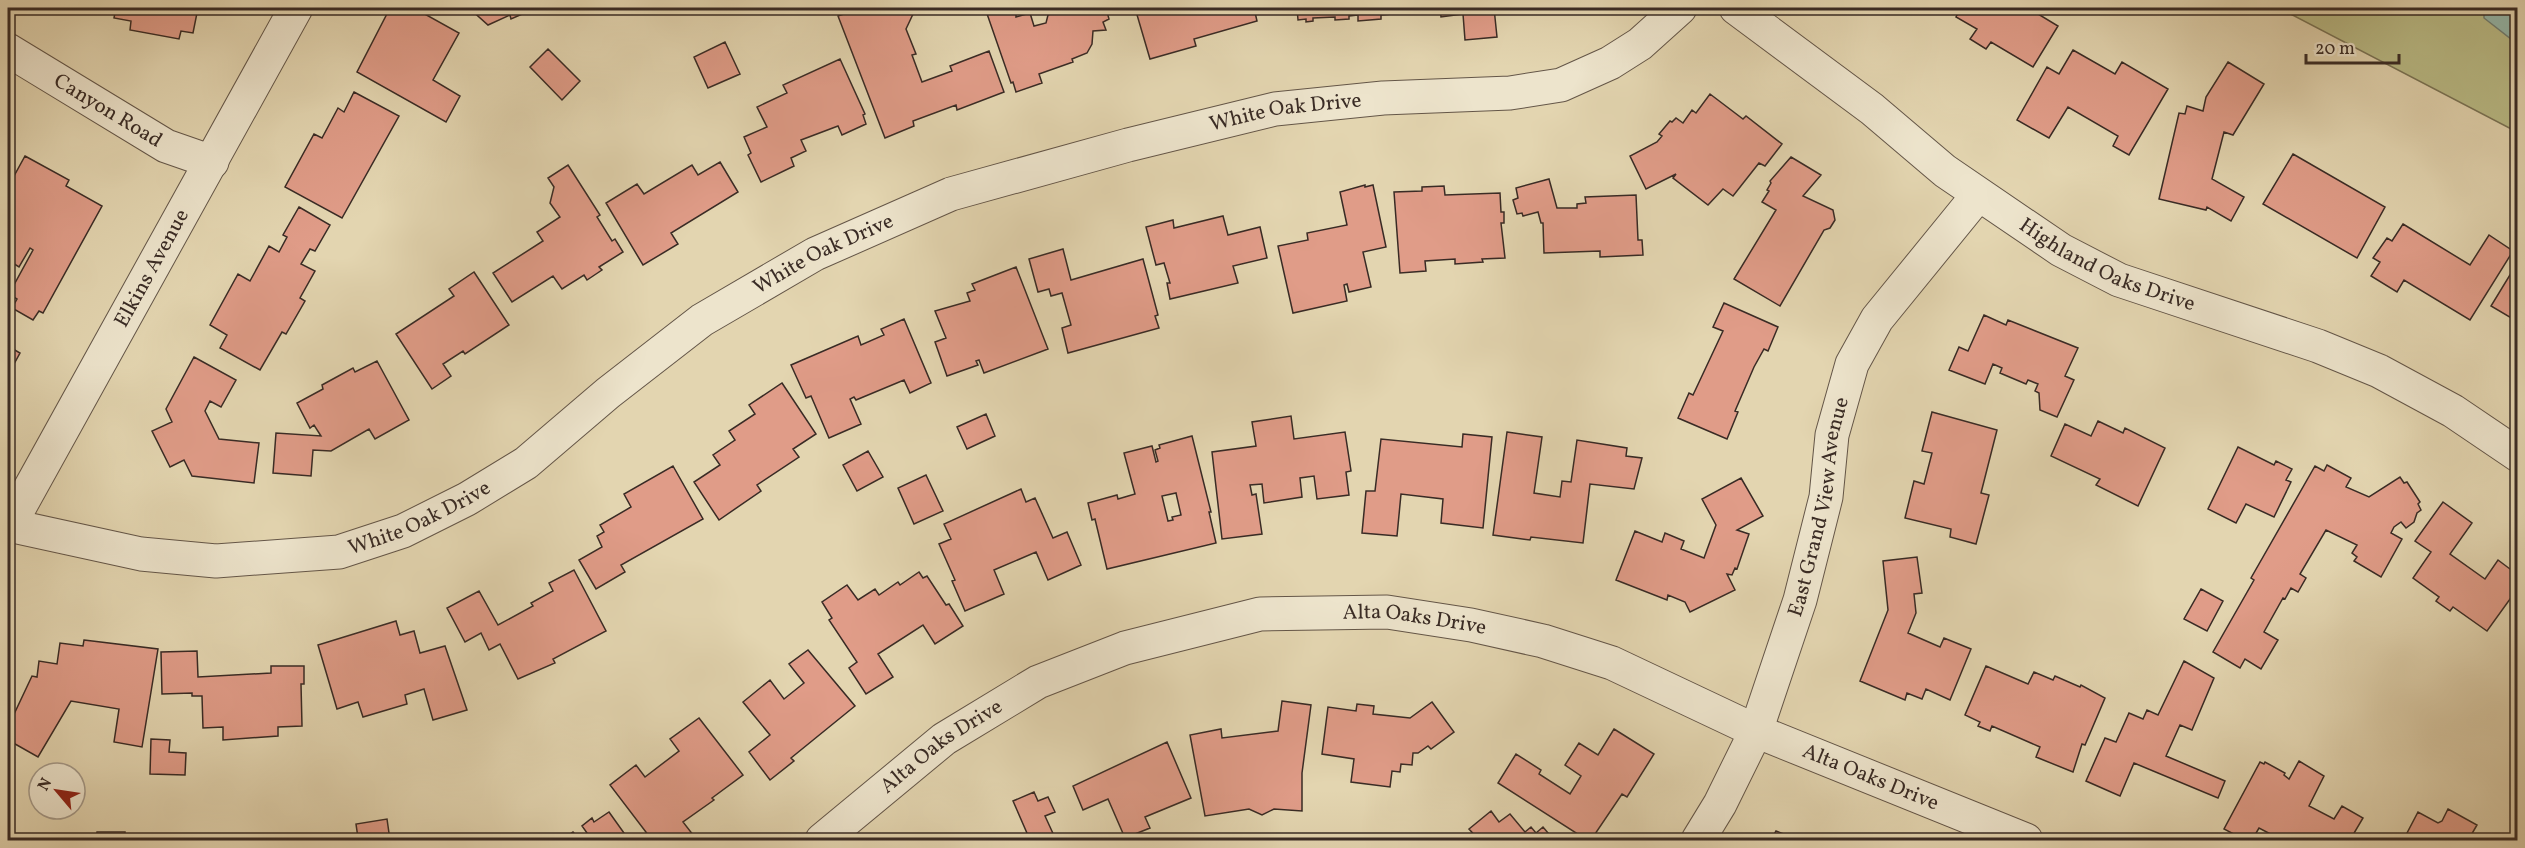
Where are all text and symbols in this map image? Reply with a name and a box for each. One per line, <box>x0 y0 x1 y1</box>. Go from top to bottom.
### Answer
scale bar <box>2306 27 2399 65</box>
text: 20 m <box>2315 37 2355 62</box>
street label: Canyon Road <box>48 67 168 155</box>
street label: White Oak Drive <box>1206 86 1363 139</box>
street label: Elkins Avenue <box>107 204 196 333</box>
street label: White Oak Drive <box>748 207 898 302</box>
street label: Highland Oaks Drive <box>2013 211 2199 319</box>
street label: East Grand View Avenue <box>1781 394 1857 621</box>
street label: White Oak Drive <box>344 473 496 563</box>
street label: Alta Oaks Drive <box>1342 597 1489 643</box>
street label: Alta Oaks Drive <box>874 692 1008 800</box>
street label: Alta Oaks Drive <box>1798 737 1943 818</box>
north arrow <box>27 761 87 821</box>
text: N <box>33 774 58 795</box>

